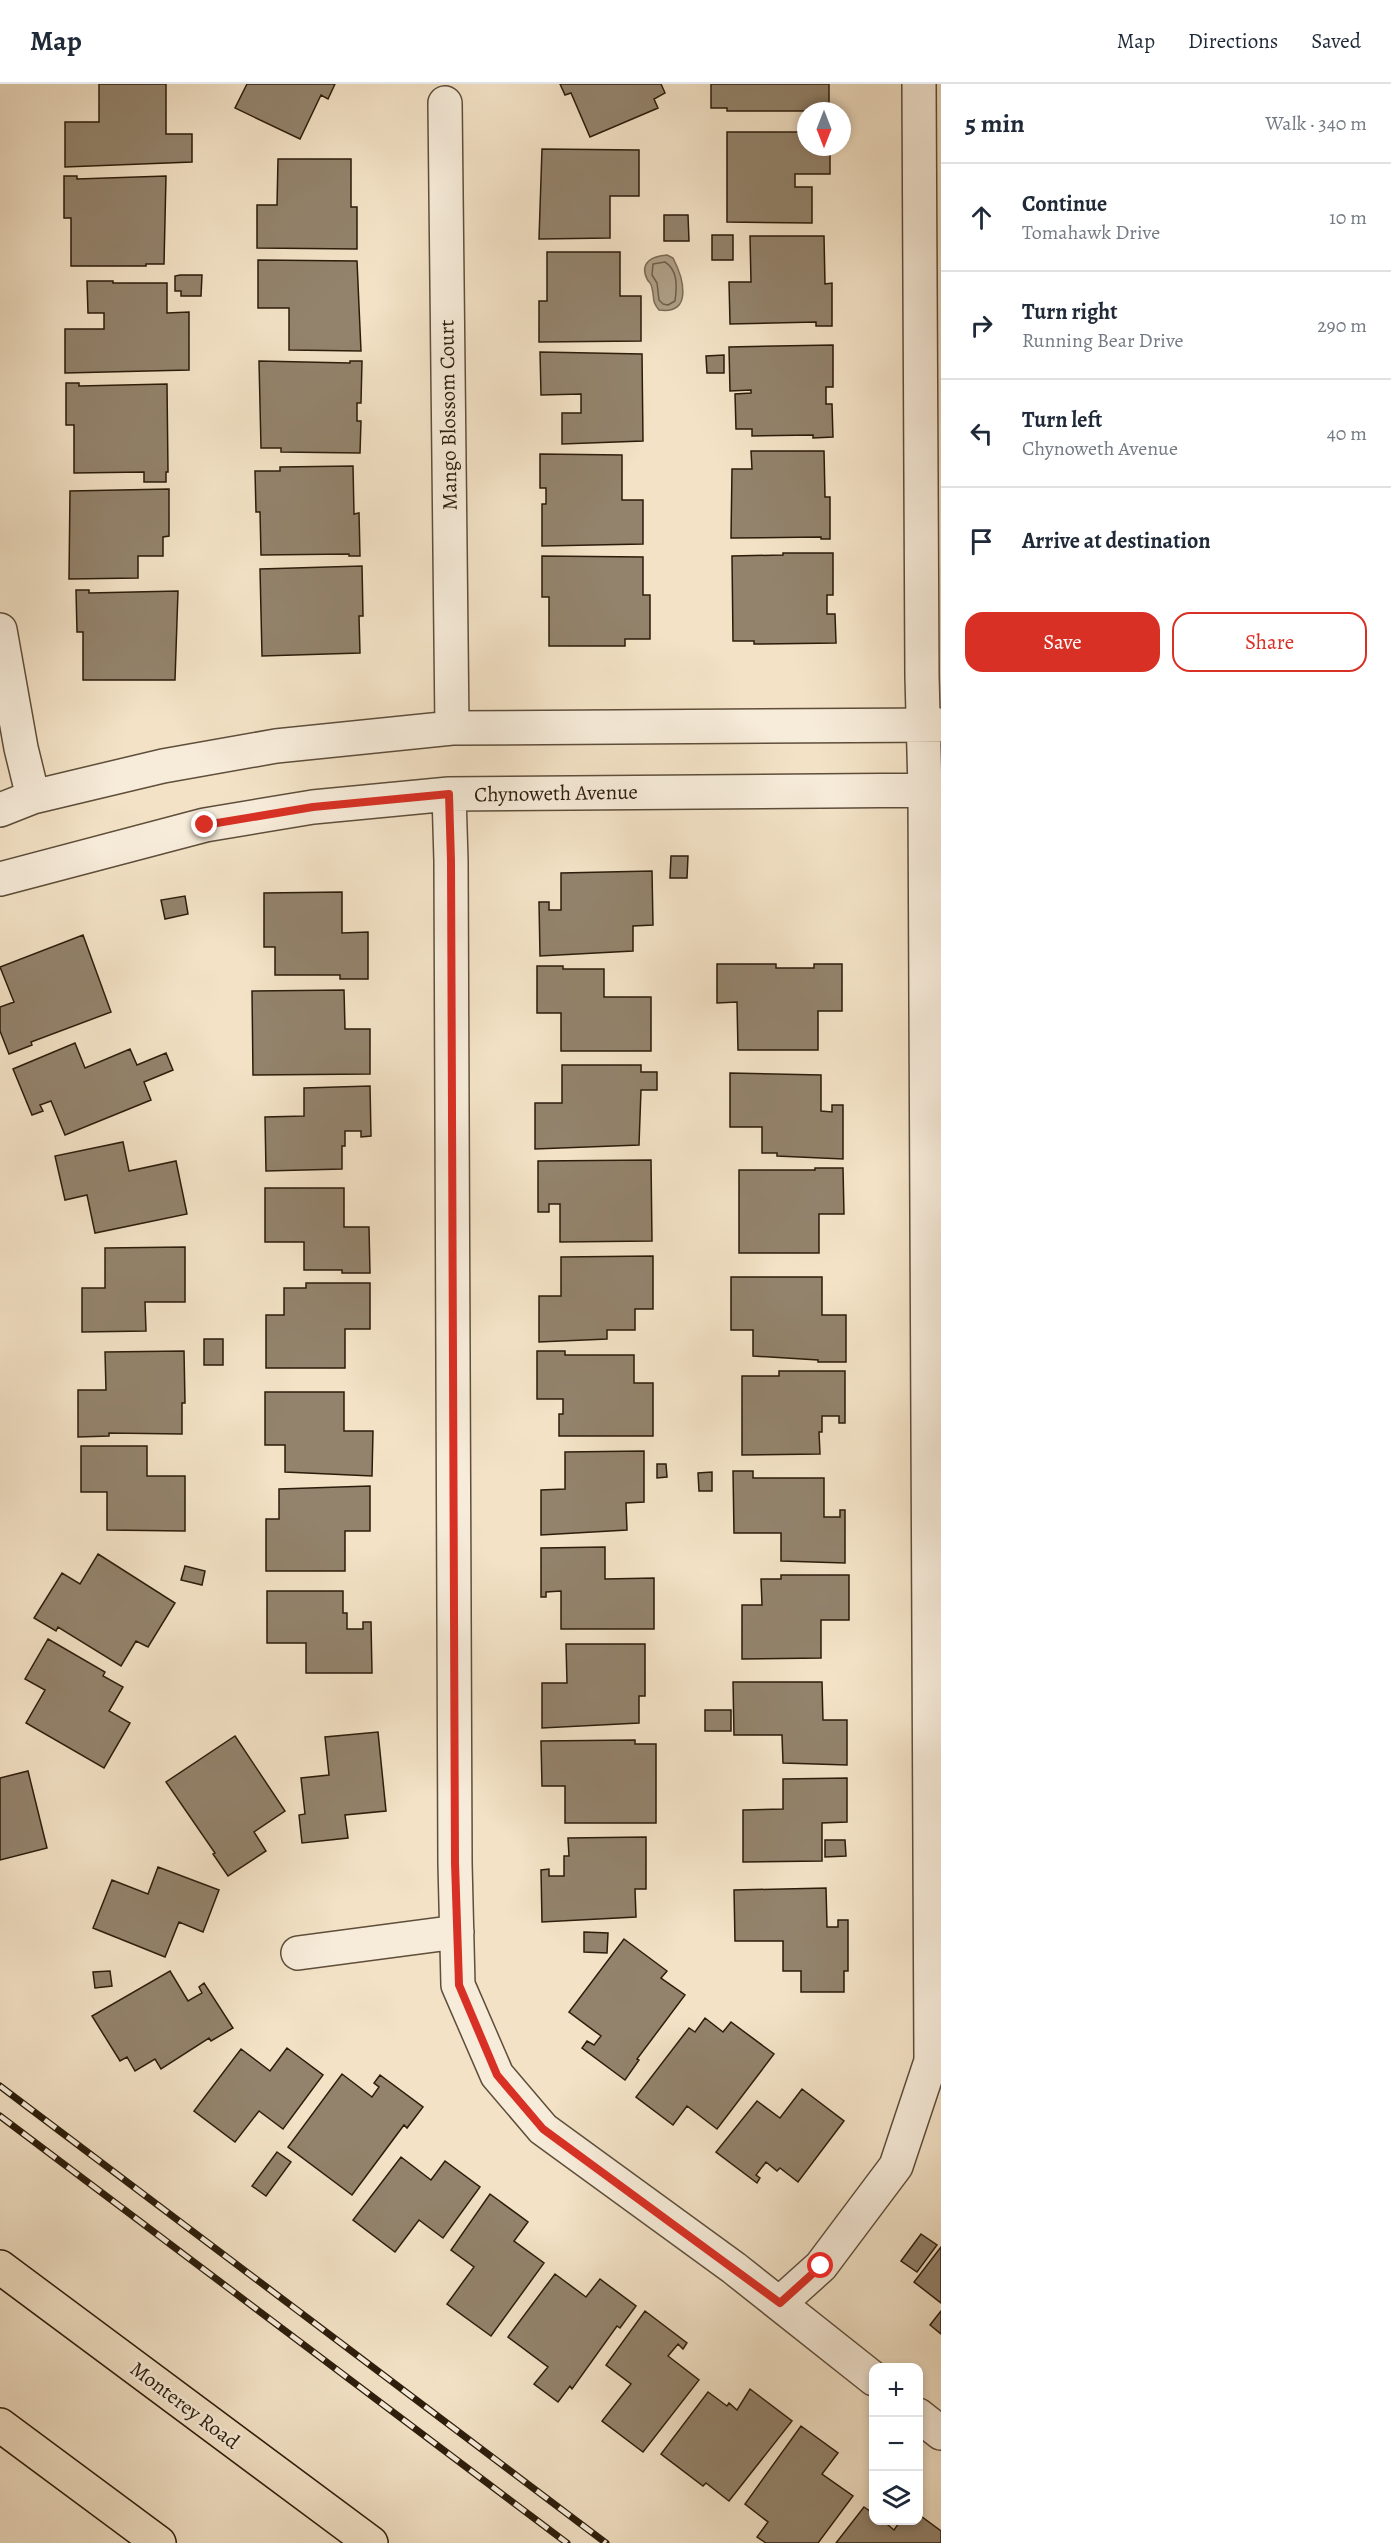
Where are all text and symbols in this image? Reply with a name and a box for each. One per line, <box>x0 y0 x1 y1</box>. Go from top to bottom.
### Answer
text: Map <box>30 22 82 60</box>
text: Map <box>1117 27 1155 55</box>
text: Directions <box>1188 27 1278 55</box>
text: Saved <box>1311 27 1361 55</box>
north arrow <box>797 102 851 156</box>
text: 5 min <box>965 106 1025 141</box>
text: Walk · 340 m <box>1265 110 1367 137</box>
text: Continue <box>1022 189 1107 219</box>
icon: ahead <box>965 201 998 234</box>
text: 10 m <box>1329 204 1367 231</box>
text: Tomahawk Drive <box>1022 219 1160 246</box>
text: Turn right <box>1022 297 1118 327</box>
icon: right <box>965 309 998 342</box>
text: 290 m <box>1317 312 1367 339</box>
street label: Mango Blossom Court <box>432 319 464 511</box>
text: Running Bear Drive <box>1022 327 1183 354</box>
text: Turn left <box>1022 405 1102 435</box>
icon: left <box>965 417 998 450</box>
text: 40 m <box>1327 420 1367 447</box>
text: Chynoweth Avenue <box>1022 435 1178 462</box>
icon: arrive <box>965 525 998 558</box>
text: Arrive at destination <box>1022 526 1211 556</box>
button: Save <box>965 612 1160 672</box>
button: Share <box>1172 612 1367 672</box>
street label: Chynoweth Avenue <box>474 778 638 808</box>
route end <box>191 811 217 837</box>
route start <box>807 2252 833 2278</box>
street label: Monterey Road <box>125 2355 246 2456</box>
map controls <box>869 2363 923 2525</box>
button: + <box>869 2363 923 2417</box>
button: − <box>869 2417 923 2471</box>
button: layers <box>869 2471 923 2525</box>

